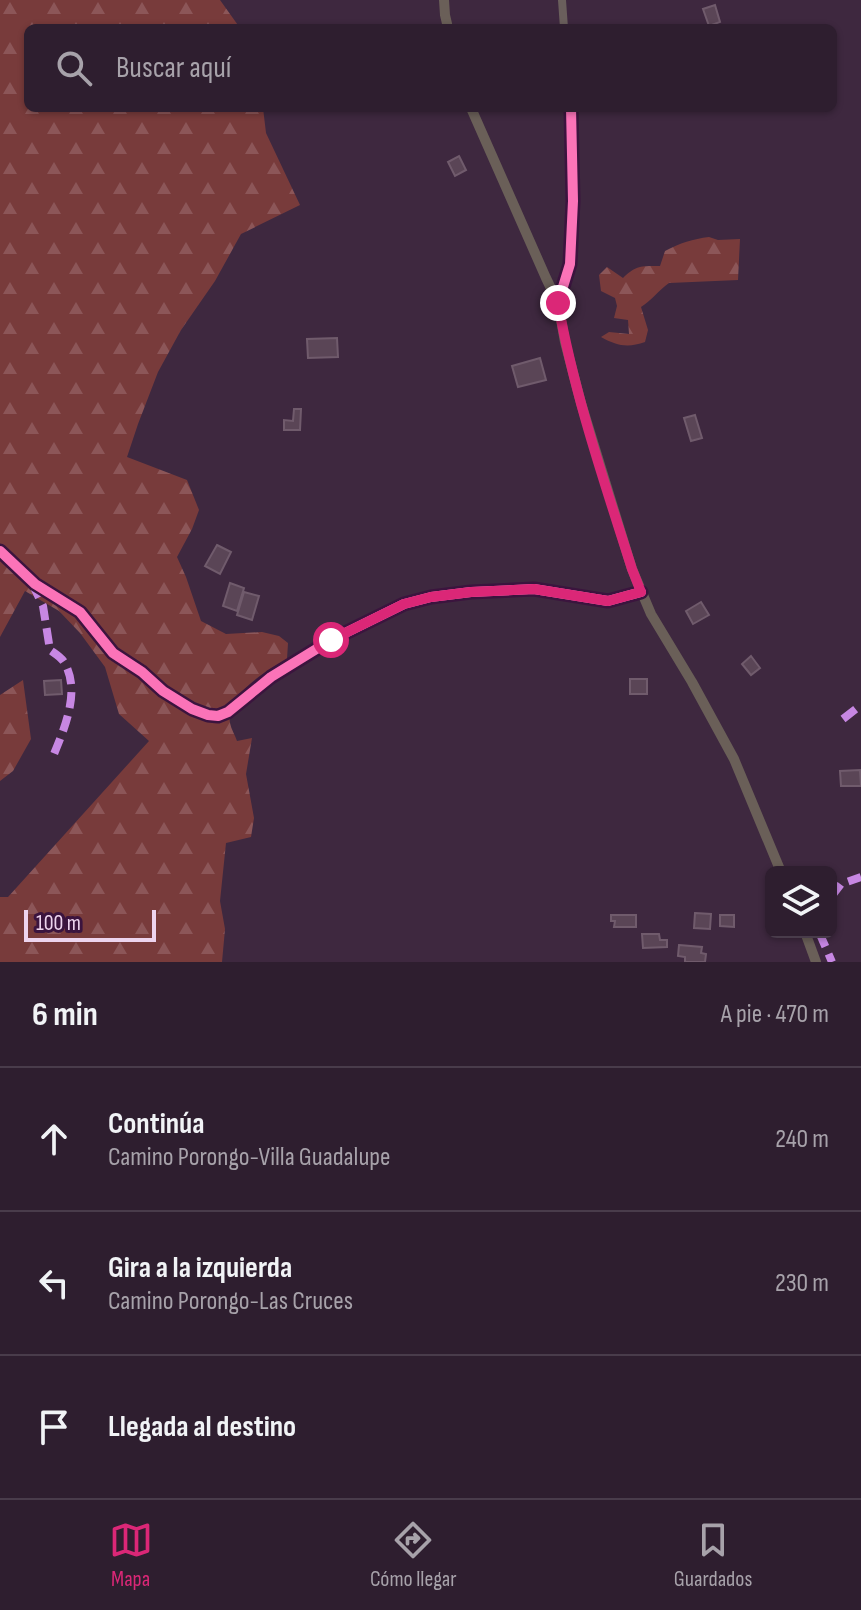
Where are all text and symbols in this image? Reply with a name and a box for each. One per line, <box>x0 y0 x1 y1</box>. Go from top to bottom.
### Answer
search box <box>24 24 837 112</box>
icon: search <box>52 46 96 90</box>
text: Buscar aquí <box>116 50 231 86</box>
route end <box>540 285 576 321</box>
route start <box>313 622 349 658</box>
map controls <box>765 866 837 938</box>
button: layers <box>765 866 837 938</box>
scale bar <box>24 906 156 942</box>
text: 100 m <box>36 910 81 937</box>
text: 6 min <box>32 994 98 1035</box>
text: A pie · 470 m <box>721 999 829 1030</box>
text: Continúa <box>108 1106 204 1142</box>
icon: ahead <box>32 1117 76 1161</box>
text: 240 m <box>775 1124 829 1155</box>
text: Camino Porongo-Villa Guadalupe <box>108 1142 391 1173</box>
text: Gira a la izquierda <box>108 1250 292 1286</box>
icon: left <box>32 1261 76 1305</box>
text: 230 m <box>775 1268 829 1299</box>
text: Camino Porongo-Las Cruces <box>108 1286 353 1317</box>
icon: arrive <box>32 1405 76 1449</box>
text: Llegada al destino <box>108 1409 296 1445</box>
tab: Mapa <box>109 1518 153 1593</box>
tab: Cómo llegar <box>370 1518 457 1593</box>
tab: Guardados <box>674 1518 752 1593</box>

